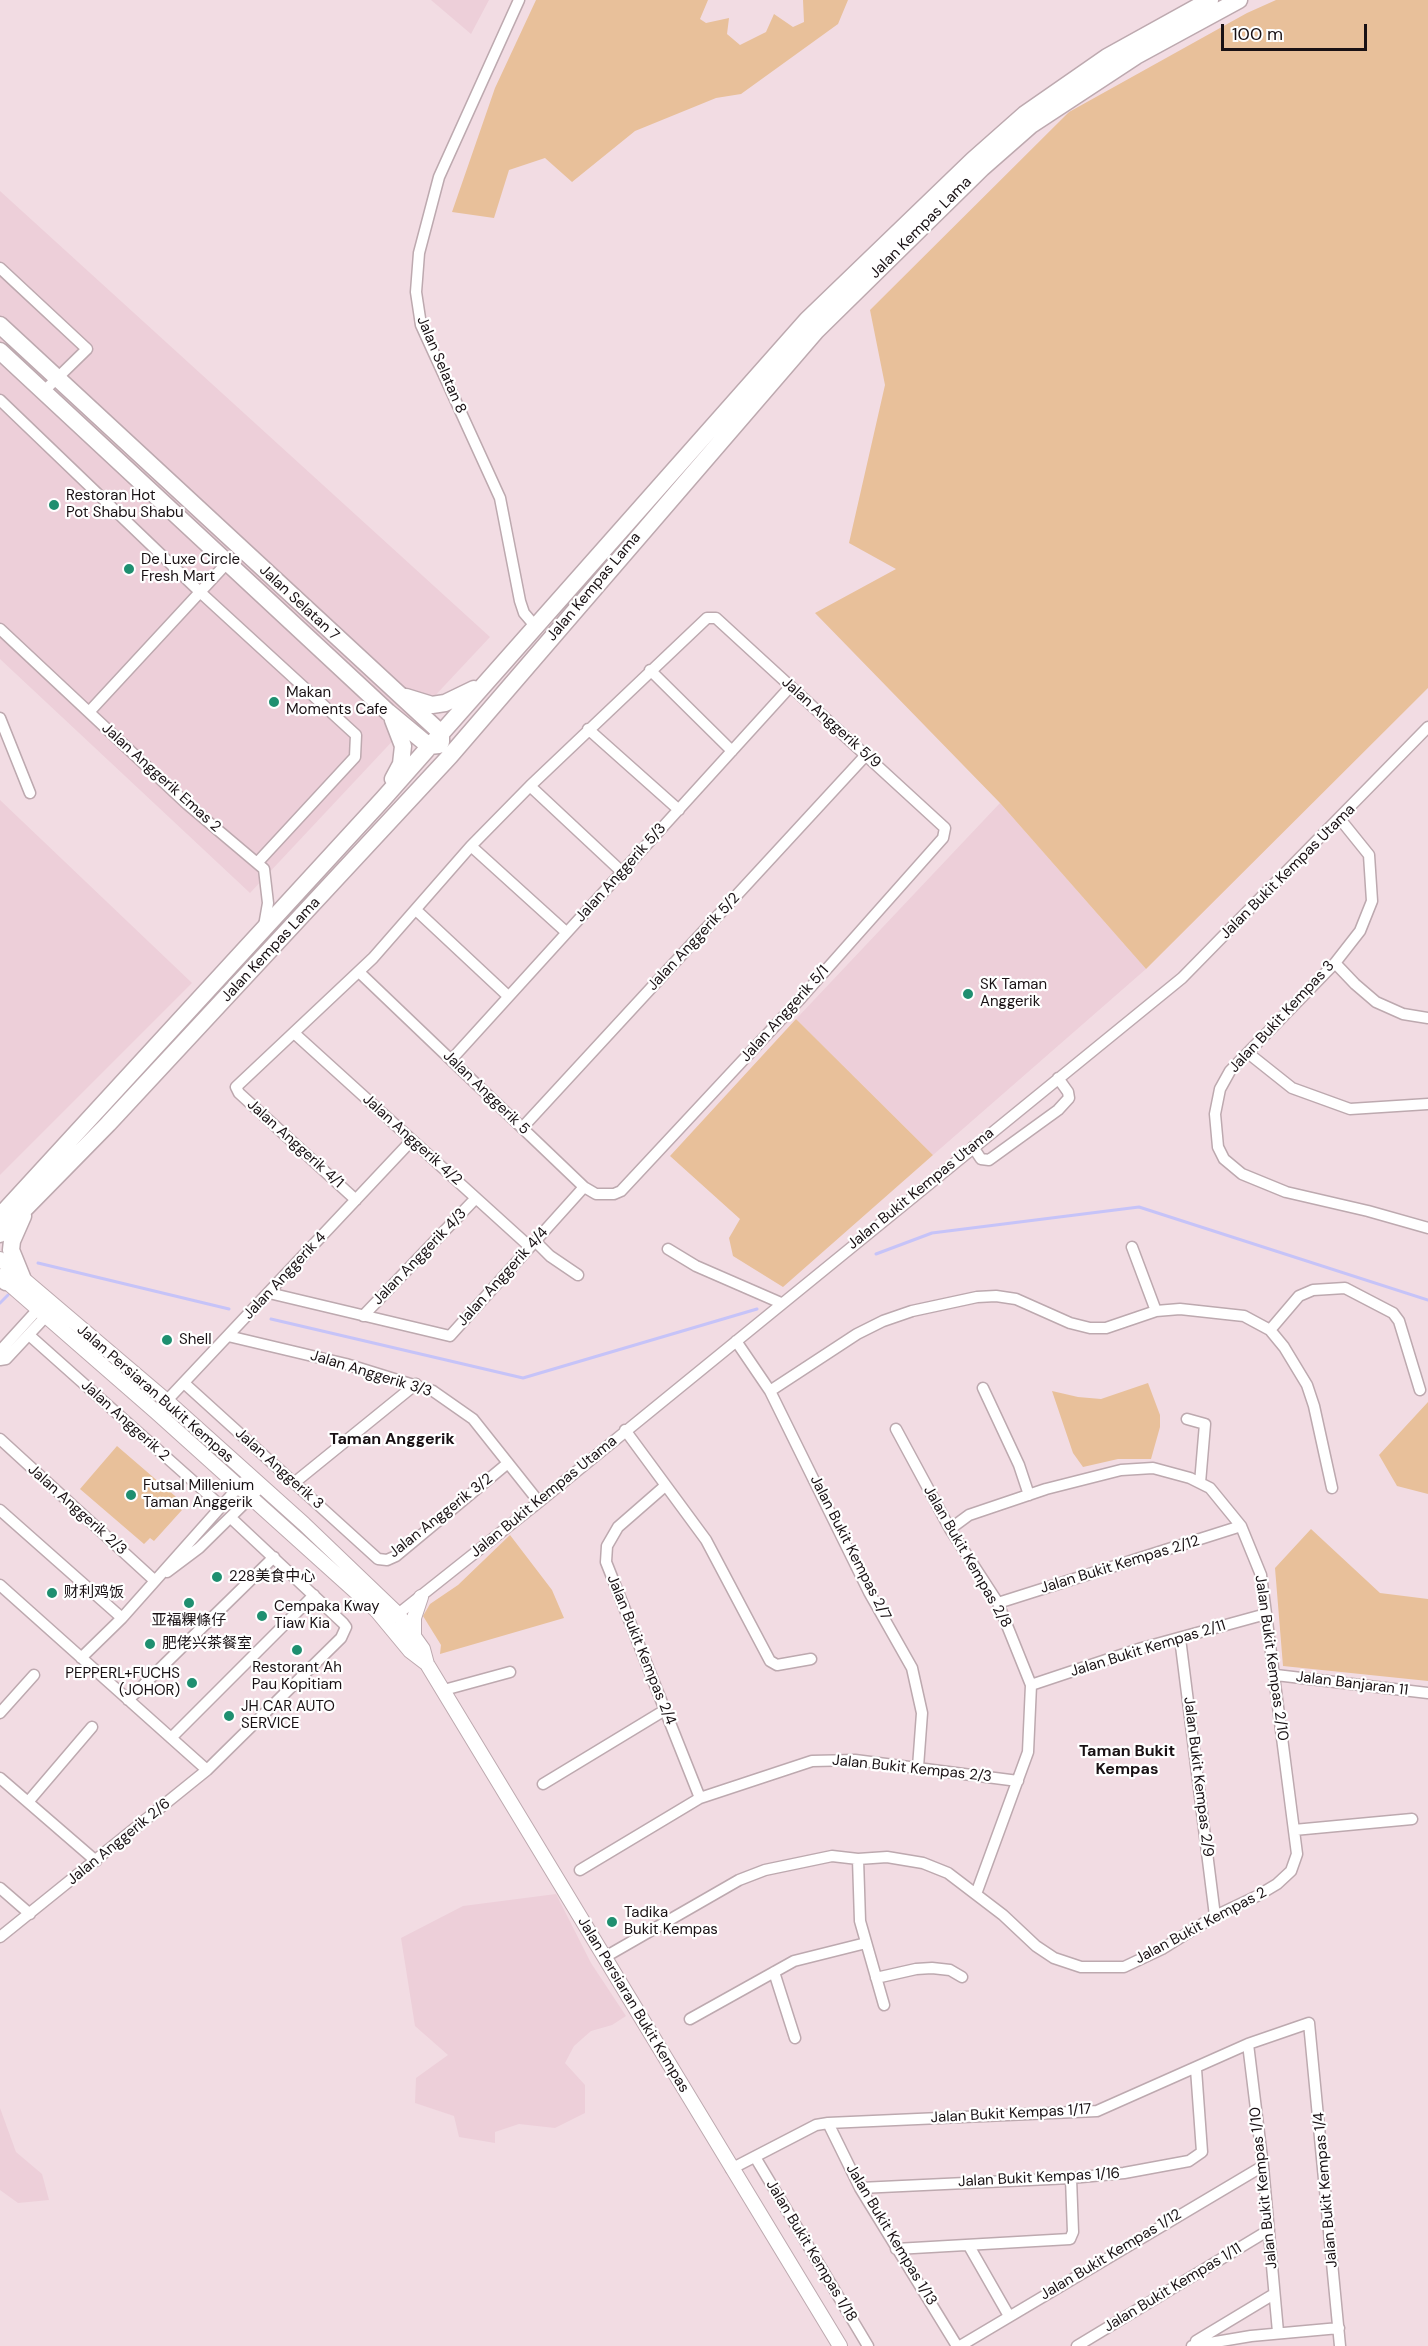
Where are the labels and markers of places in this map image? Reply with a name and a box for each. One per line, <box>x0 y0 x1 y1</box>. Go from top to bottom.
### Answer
place label: Restoran Hot Pot Shabu Shabu <box>66 487 184 522</box>
marker: Restoran Hot Pot Shabu Shabu <box>47 498 61 512</box>
place label: De Luxe Circle Fresh Mart <box>141 551 240 586</box>
marker: De Luxe Circle Fresh Mart <box>122 562 136 576</box>
place label: Makan Moments Cafe <box>286 684 388 719</box>
marker: Makan Moments Cafe <box>267 695 281 709</box>
place label: SK Taman Anggerik <box>980 976 1047 1011</box>
marker: SK Taman Anggerik <box>961 987 975 1001</box>
place label: Shell <box>179 1331 212 1349</box>
marker: Shell <box>160 1333 174 1347</box>
place label: Futsal Millenium Taman Anggerik <box>143 1477 254 1512</box>
marker: Futsal Millenium Taman Anggerik <box>124 1488 138 1502</box>
place label: 228美食中心 <box>229 1568 315 1586</box>
marker: 228美食中心 <box>210 1570 224 1584</box>
place label: 财利鸡饭 <box>64 1584 124 1602</box>
marker: 财利鸡饭 <box>45 1586 59 1600</box>
marker: 亚福粿條仔 <box>182 1596 196 1610</box>
place label: Cempaka Kway Tiaw Kia <box>274 1598 380 1633</box>
marker: Cempaka Kway Tiaw Kia <box>255 1609 269 1623</box>
place label: 亚福粿條仔 <box>152 1612 226 1630</box>
place label: 肥佬兴茶餐室 <box>162 1635 252 1653</box>
marker: 肥佬兴茶餐室 <box>143 1637 157 1651</box>
marker: Restorant Ah Pau Kopitiam <box>290 1643 304 1657</box>
place label: Restorant Ah Pau Kopitiam <box>252 1659 342 1694</box>
place label: PEPPERL+FUCHS (JOHOR) <box>65 1665 180 1700</box>
marker: PEPPERL+FUCHS (JOHOR) <box>185 1676 199 1690</box>
place label: JH CAR AUTO SERVICE <box>241 1698 335 1733</box>
marker: JH CAR AUTO SERVICE <box>222 1709 236 1723</box>
place label: Tadika Bukit Kempas <box>624 1904 718 1939</box>
marker: Tadika Bukit Kempas <box>605 1915 619 1929</box>

